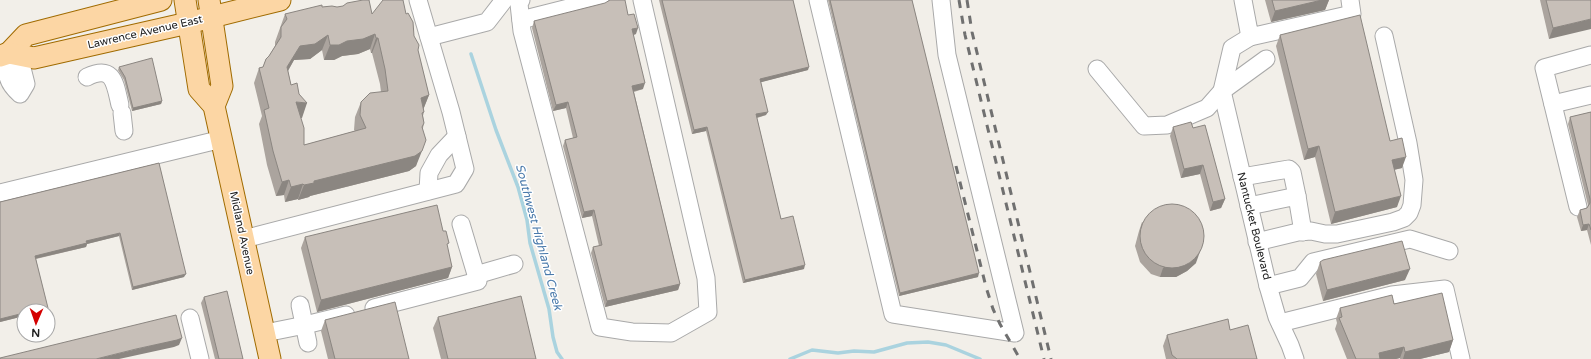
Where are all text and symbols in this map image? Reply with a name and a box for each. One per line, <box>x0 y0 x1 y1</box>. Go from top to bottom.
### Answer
street label: Lawrence Avenue East <box>86 12 204 52</box>
water label: Southwest Highland Creek <box>513 162 566 313</box>
street label: Nantucket Boulevard <box>1234 171 1274 281</box>
street label: Midland Avenue <box>227 190 257 276</box>
north arrow <box>16 303 56 343</box>
text: N <box>31 326 40 339</box>

